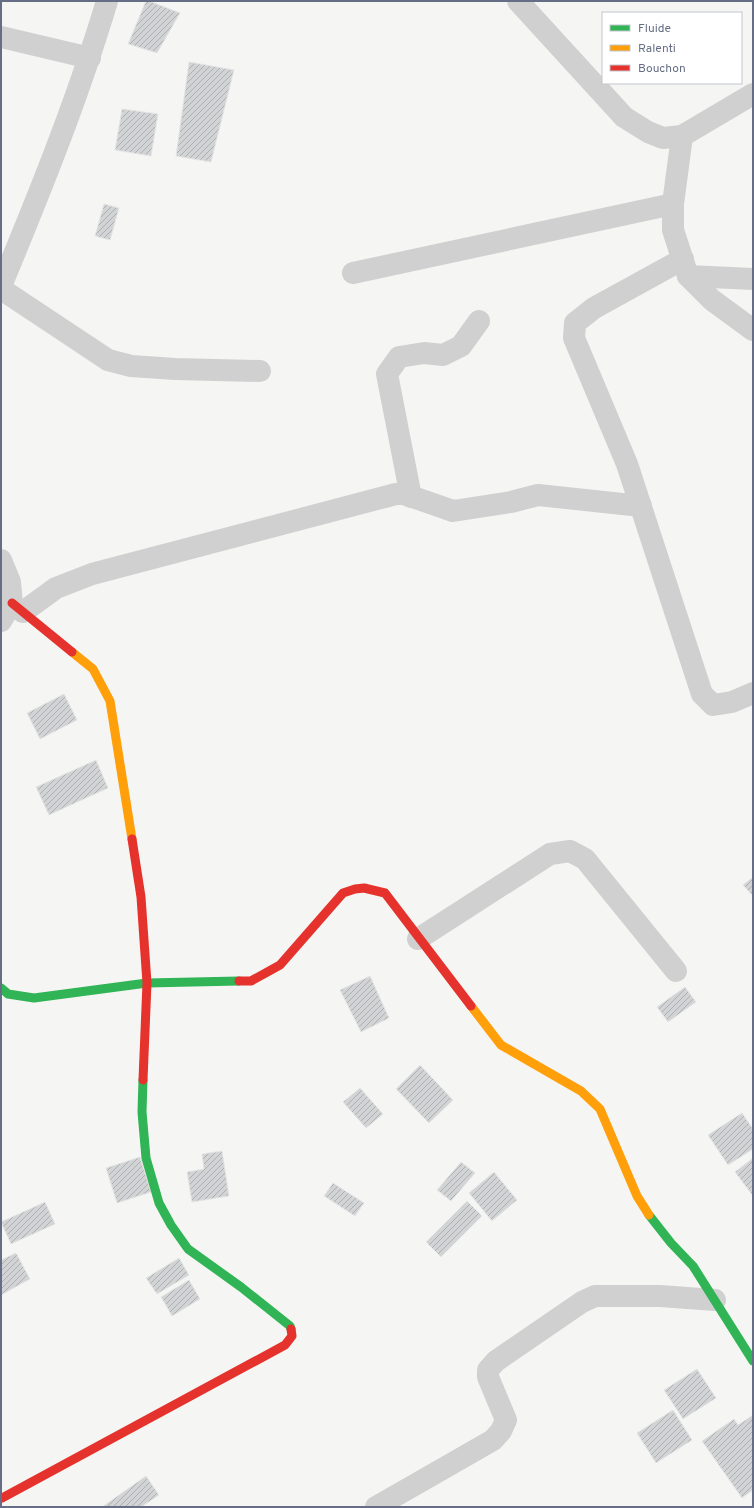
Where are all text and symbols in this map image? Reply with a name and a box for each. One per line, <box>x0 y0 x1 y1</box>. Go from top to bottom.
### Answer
legend <box>602 12 742 84</box>
text: Fluide <box>638 21 671 37</box>
text: Ralenti <box>638 41 676 57</box>
text: Bouchon <box>638 61 686 77</box>

